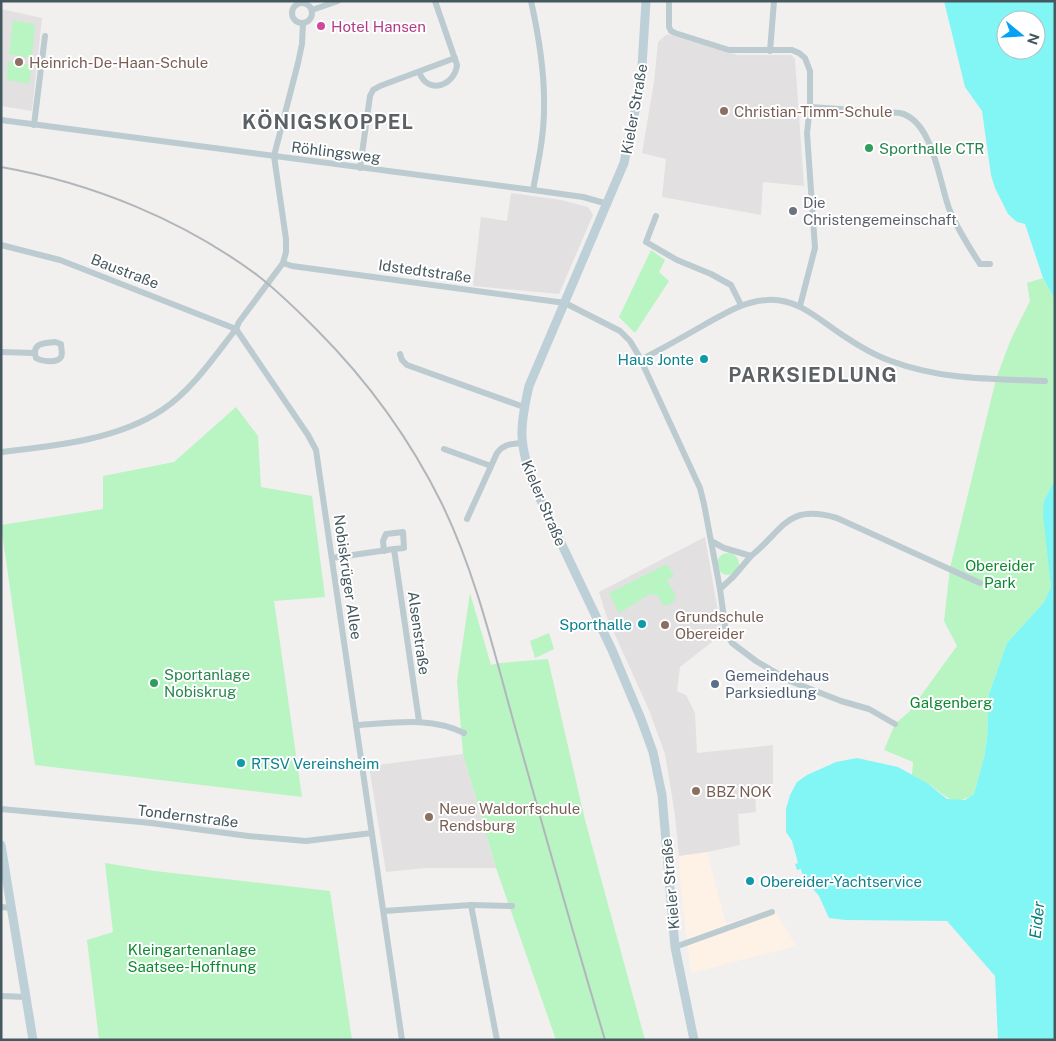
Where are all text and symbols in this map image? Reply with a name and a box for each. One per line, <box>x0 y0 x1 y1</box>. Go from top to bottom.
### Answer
north arrow <box>996 10 1046 60</box>
place label: Hotel Hansen <box>331 18 426 35</box>
marker: Hotel Hansen <box>315 20 327 32</box>
text: N <box>1024 31 1043 47</box>
place label: Heinrich-De-Haan-Schule <box>29 54 208 71</box>
marker: Heinrich-De-Haan-Schule <box>13 56 25 68</box>
street label: Kieler Straße <box>618 62 650 156</box>
place label: Christian-Timm-Schule <box>734 103 892 120</box>
marker: Christian-Timm-Schule <box>718 105 730 117</box>
district label: KÖNIGSKOPPEL <box>242 109 414 134</box>
street label: Röhlingsweg <box>290 138 382 166</box>
place label: Sporthalle CTR <box>879 140 985 157</box>
marker: Sporthalle CTR <box>863 142 875 154</box>
place label: Die Christengemeinschaft <box>803 194 957 228</box>
marker: Die Christengemeinschaft <box>787 205 799 217</box>
street label: Baustraße <box>89 250 161 292</box>
street label: Idstedtstraße <box>377 256 473 286</box>
place label: Haus Jonte <box>618 351 694 368</box>
marker: Haus Jonte <box>698 353 710 365</box>
district label: PARKSIEDLUNG <box>728 363 898 387</box>
street label: Kieler Straße <box>518 458 570 548</box>
street label: Nobiskrüger Allee <box>331 513 365 641</box>
park label: Obereider Park <box>965 557 1035 591</box>
street label: Alsenstraße <box>405 590 433 676</box>
place label: Grundschule Obereider <box>675 608 764 642</box>
place label: Sporthalle <box>559 616 632 633</box>
marker: Sporthalle <box>636 618 648 630</box>
marker: Grundschule Obereider <box>659 619 671 631</box>
place label: Sportanlage Nobiskrug <box>164 666 250 700</box>
place label: Gemeindehaus Parksiedlung <box>725 667 829 701</box>
marker: Sportanlage Nobiskrug <box>148 677 160 689</box>
marker: Gemeindehaus Parksiedlung <box>709 678 721 690</box>
park label: Galgenberg <box>910 694 992 711</box>
place label: RTSV Vereinsheim <box>251 755 379 772</box>
marker: RTSV Vereinsheim <box>235 757 247 769</box>
place label: BBZ NOK <box>706 783 772 800</box>
marker: BBZ NOK <box>690 785 702 797</box>
place label: Neue Waldorfschule Rendsburg <box>439 800 580 834</box>
street label: Tondernstraße <box>137 801 239 831</box>
marker: Neue Waldorfschule Rendsburg <box>423 811 435 823</box>
street label: Kieler Straße <box>658 838 682 930</box>
place label: Obereider-Yachtservice <box>760 873 922 890</box>
marker: Obereider-Yachtservice <box>744 875 756 887</box>
water label: Eider <box>1026 900 1048 940</box>
park label: Kleingartenanlage Saatsee-Hoffnung <box>128 941 256 975</box>

